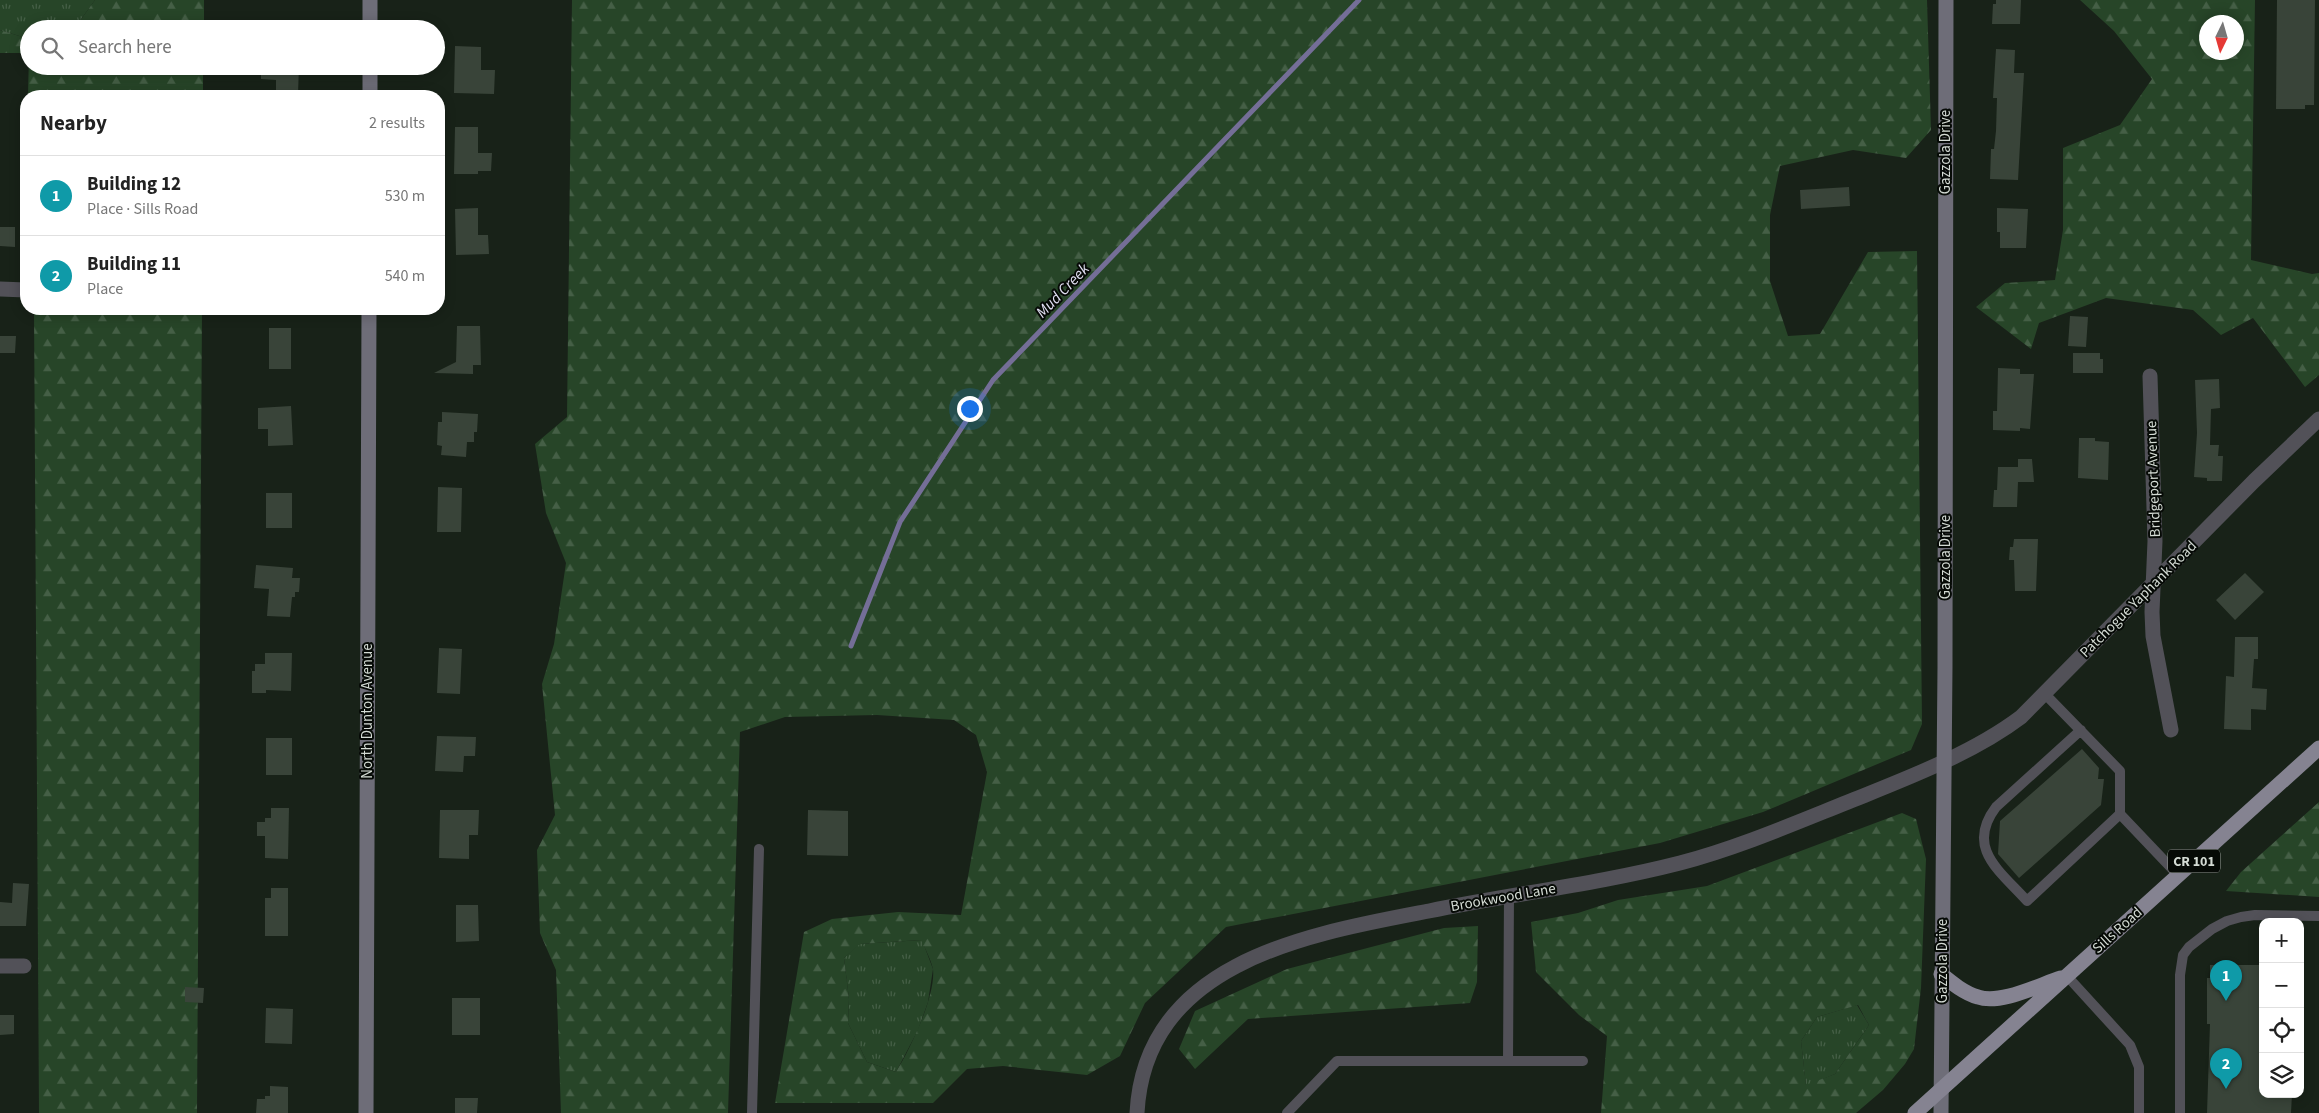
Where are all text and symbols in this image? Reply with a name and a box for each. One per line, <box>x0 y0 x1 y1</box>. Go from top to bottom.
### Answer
north arrow <box>2199 15 2244 60</box>
search box <box>20 20 445 75</box>
icon: search <box>38 34 66 62</box>
text: Search here <box>78 34 172 61</box>
text: Nearby <box>40 108 107 138</box>
street label: Gazzola Drive <box>1935 110 1956 194</box>
text: 2 results <box>369 112 425 134</box>
text: Building 12 <box>87 171 181 198</box>
text: 1 <box>52 185 60 207</box>
text: 530 m <box>385 185 425 207</box>
text: Place · Sills Road <box>87 198 198 220</box>
text: Building 11 <box>87 251 181 278</box>
water label: Mud Creek <box>1031 258 1095 323</box>
text: 2 <box>52 265 60 287</box>
text: 540 m <box>385 265 425 287</box>
text: Place <box>87 278 123 300</box>
your location <box>957 396 983 422</box>
street label: Bridgeport Avenue <box>2141 420 2166 538</box>
street label: Gazzola Drive <box>1935 515 1956 599</box>
street label: Patchogue Yaphank Road <box>2075 536 2202 663</box>
street label: North Dunton Avenue <box>357 643 378 779</box>
road number: CR 101 <box>2168 849 2220 872</box>
street label: Brookwood Lane <box>1449 878 1557 917</box>
street label: Sills Road <box>2088 902 2147 959</box>
map controls <box>2259 918 2304 1098</box>
button: + <box>2259 918 2304 963</box>
street label: Gazzola Drive <box>1932 919 1953 1003</box>
pin: 1 <box>2210 960 2242 1001</box>
button: − <box>2259 963 2304 1008</box>
button: locate <box>2259 1008 2304 1053</box>
pin: 2 <box>2210 1048 2242 1089</box>
button: layers <box>2259 1053 2304 1098</box>

